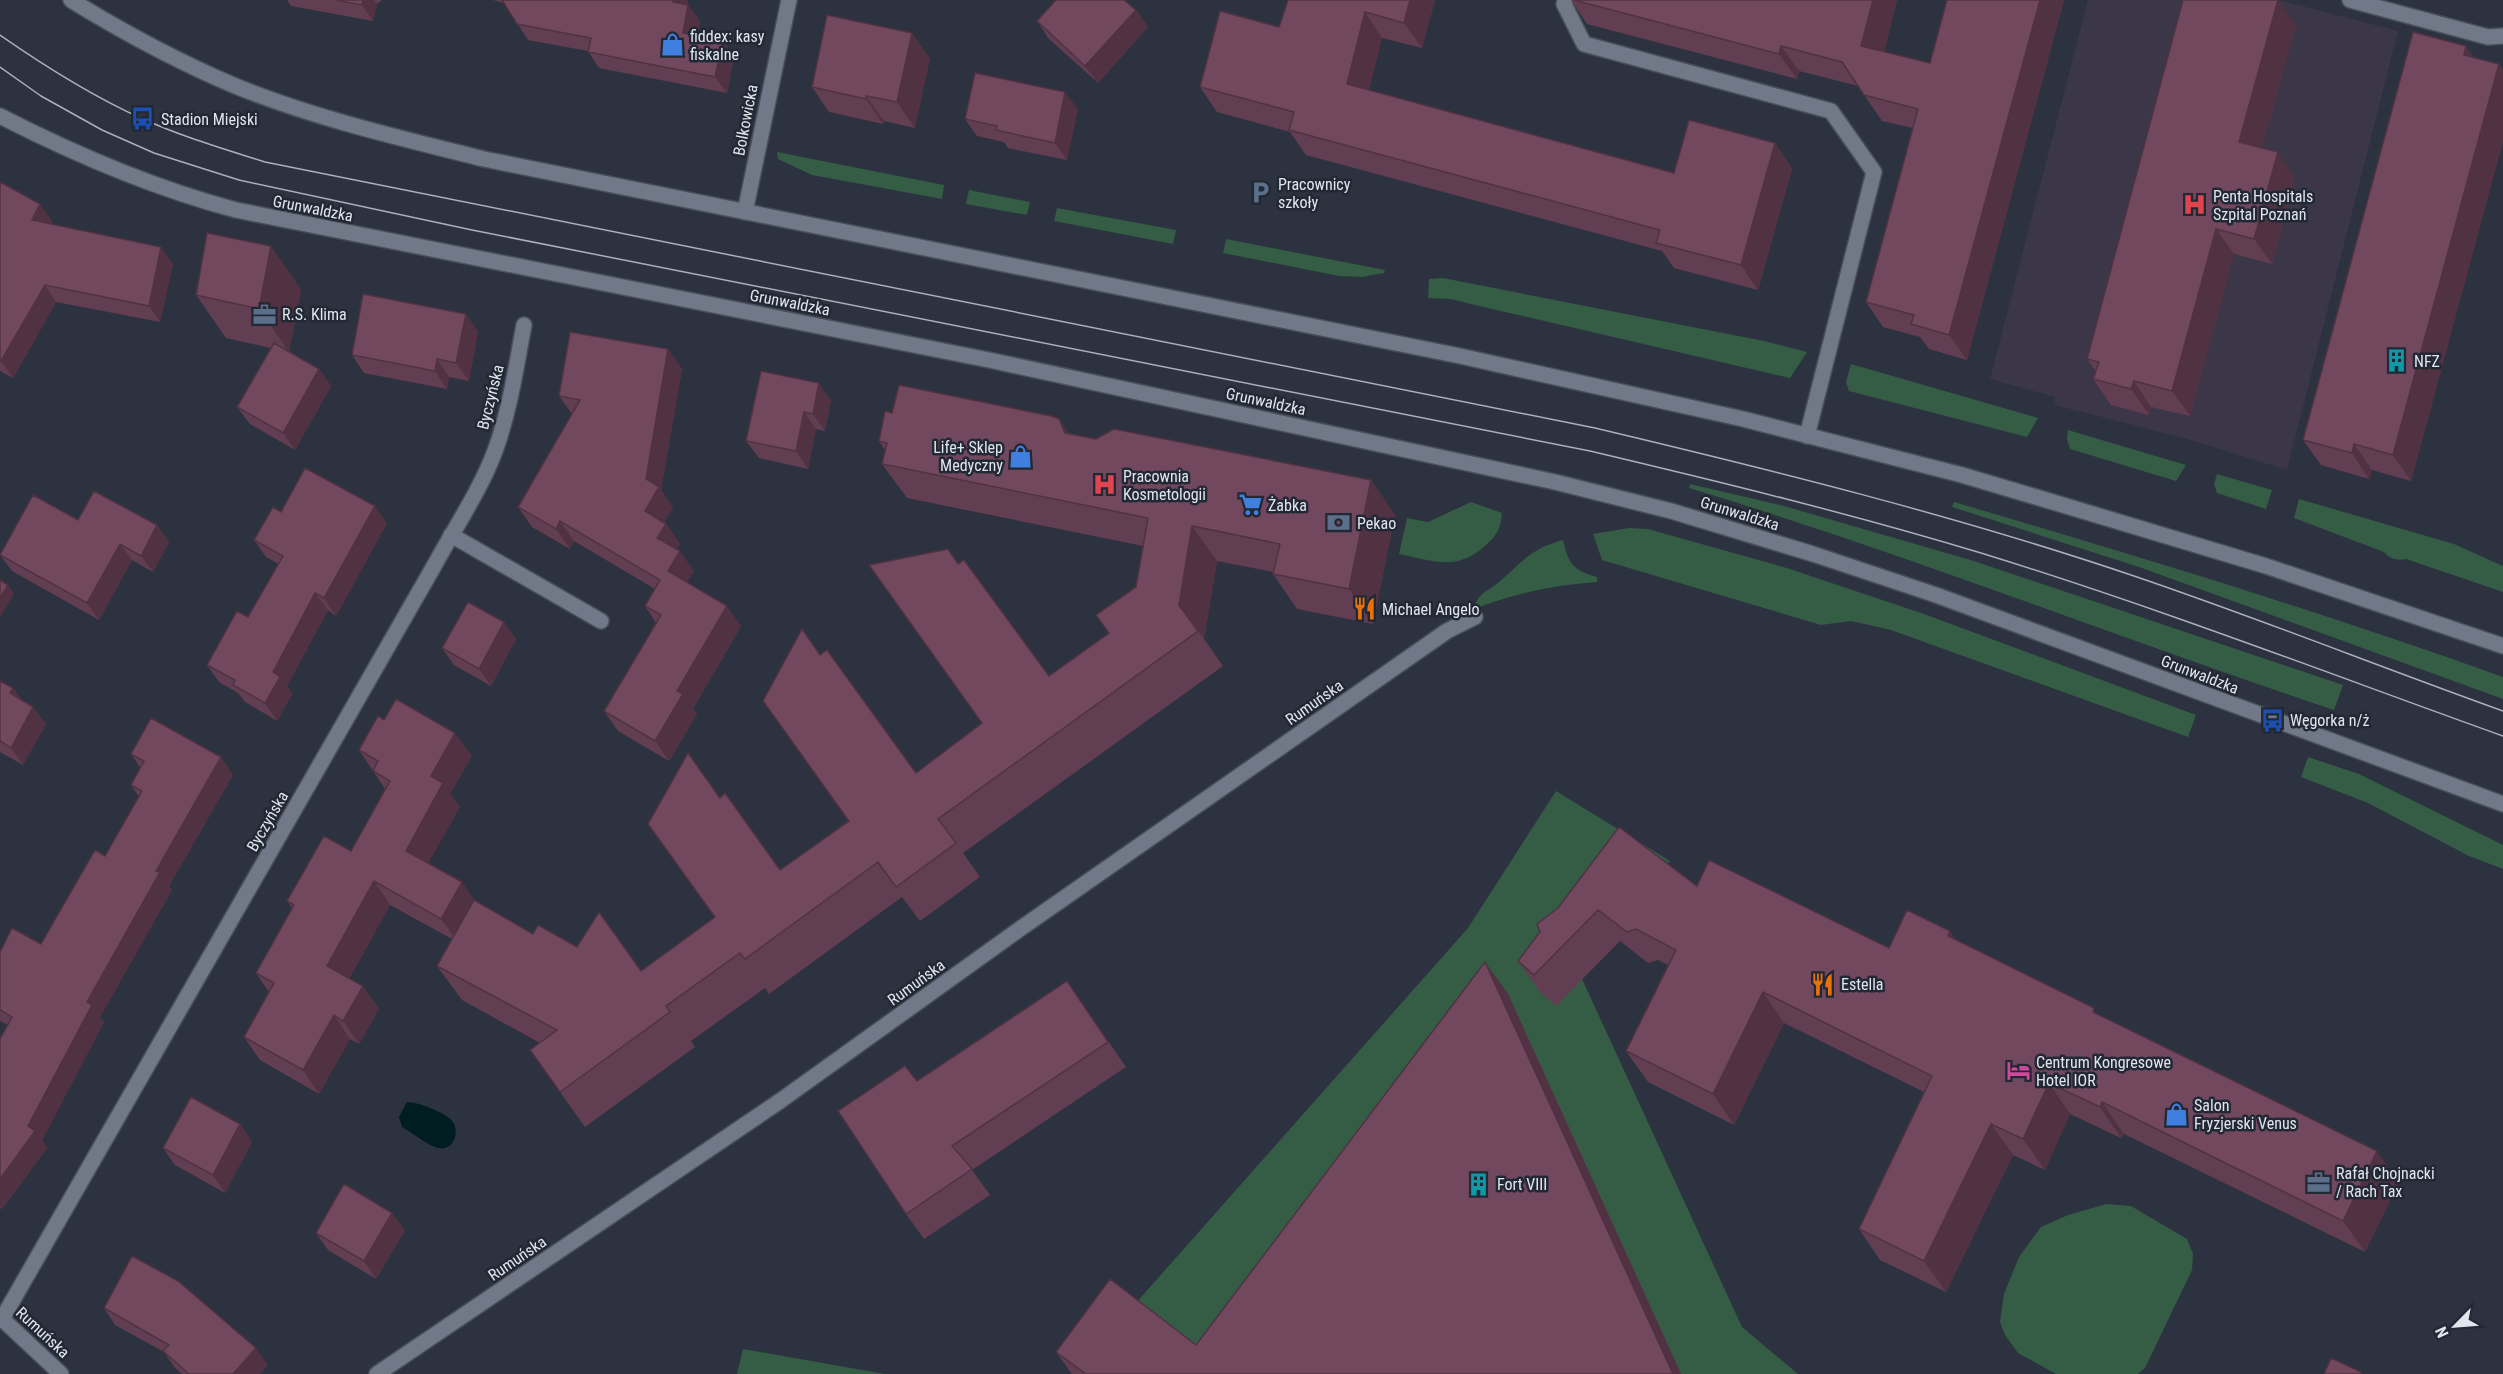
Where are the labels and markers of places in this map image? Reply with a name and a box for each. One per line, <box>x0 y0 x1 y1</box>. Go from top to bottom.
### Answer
place label: fiddex: kasy fiskalne <box>690 27 765 64</box>
shop icon: fiddex: kasy fiskalne <box>659 32 685 58</box>
bus stop icon: Stadion Miejski <box>130 106 156 132</box>
place label: Stadion Miejski <box>161 110 258 129</box>
place label: Pracownicy szkoły <box>1278 175 1351 212</box>
parking icon: Pracownicy szkoły <box>1247 180 1273 206</box>
place label: Penta Hospitals Szpital Poznań <box>2213 187 2313 224</box>
hospital icon: Penta Hospitals Szpital Poznań <box>2182 192 2208 218</box>
office icon: R.S. Klima <box>251 301 277 327</box>
place label: R.S. Klima <box>282 305 347 324</box>
building icon: NFZ <box>2383 348 2409 374</box>
place label: NFZ <box>2414 352 2440 371</box>
place label: Life+ Sklep Medyczny <box>933 438 1003 475</box>
shop icon: Life+ Sklep Medyczny <box>1008 443 1034 469</box>
place label: Pracownia Kosmetologii <box>1123 467 1206 504</box>
hospital icon: Pracownia Kosmetologii <box>1092 472 1118 498</box>
supermarket icon: Żabka <box>1237 492 1263 518</box>
place label: Żabka <box>1268 496 1307 515</box>
bank icon: Pekao <box>1326 510 1352 536</box>
place label: Pekao <box>1357 514 1396 533</box>
restaurant icon: Michael Angelo <box>1351 596 1377 622</box>
place label: Michael Angelo <box>1382 600 1479 619</box>
bus stop icon: Węgorka n/ż <box>2259 707 2285 733</box>
place label: Węgorka n/ż <box>2290 711 2370 730</box>
restaurant icon: Estella <box>1810 971 1836 997</box>
place label: Estella <box>1841 975 1884 994</box>
place label: Centrum Kongresowe Hotel IOR <box>2036 1053 2171 1090</box>
hotel icon: Centrum Kongresowe Hotel IOR <box>2005 1058 2031 1084</box>
place label: Salon Fryzjerski Venus <box>2194 1096 2297 1133</box>
shop icon: Salon Fryzjerski Venus <box>2163 1101 2189 1127</box>
place label: Rafał Chojnacki / Rach Tax <box>2336 1164 2435 1201</box>
office icon: Rafał Chojnacki / Rach Tax <box>2305 1169 2331 1195</box>
building icon: Fort VIII <box>1466 1171 1492 1197</box>
place label: Fort VIII <box>1497 1175 1547 1194</box>

